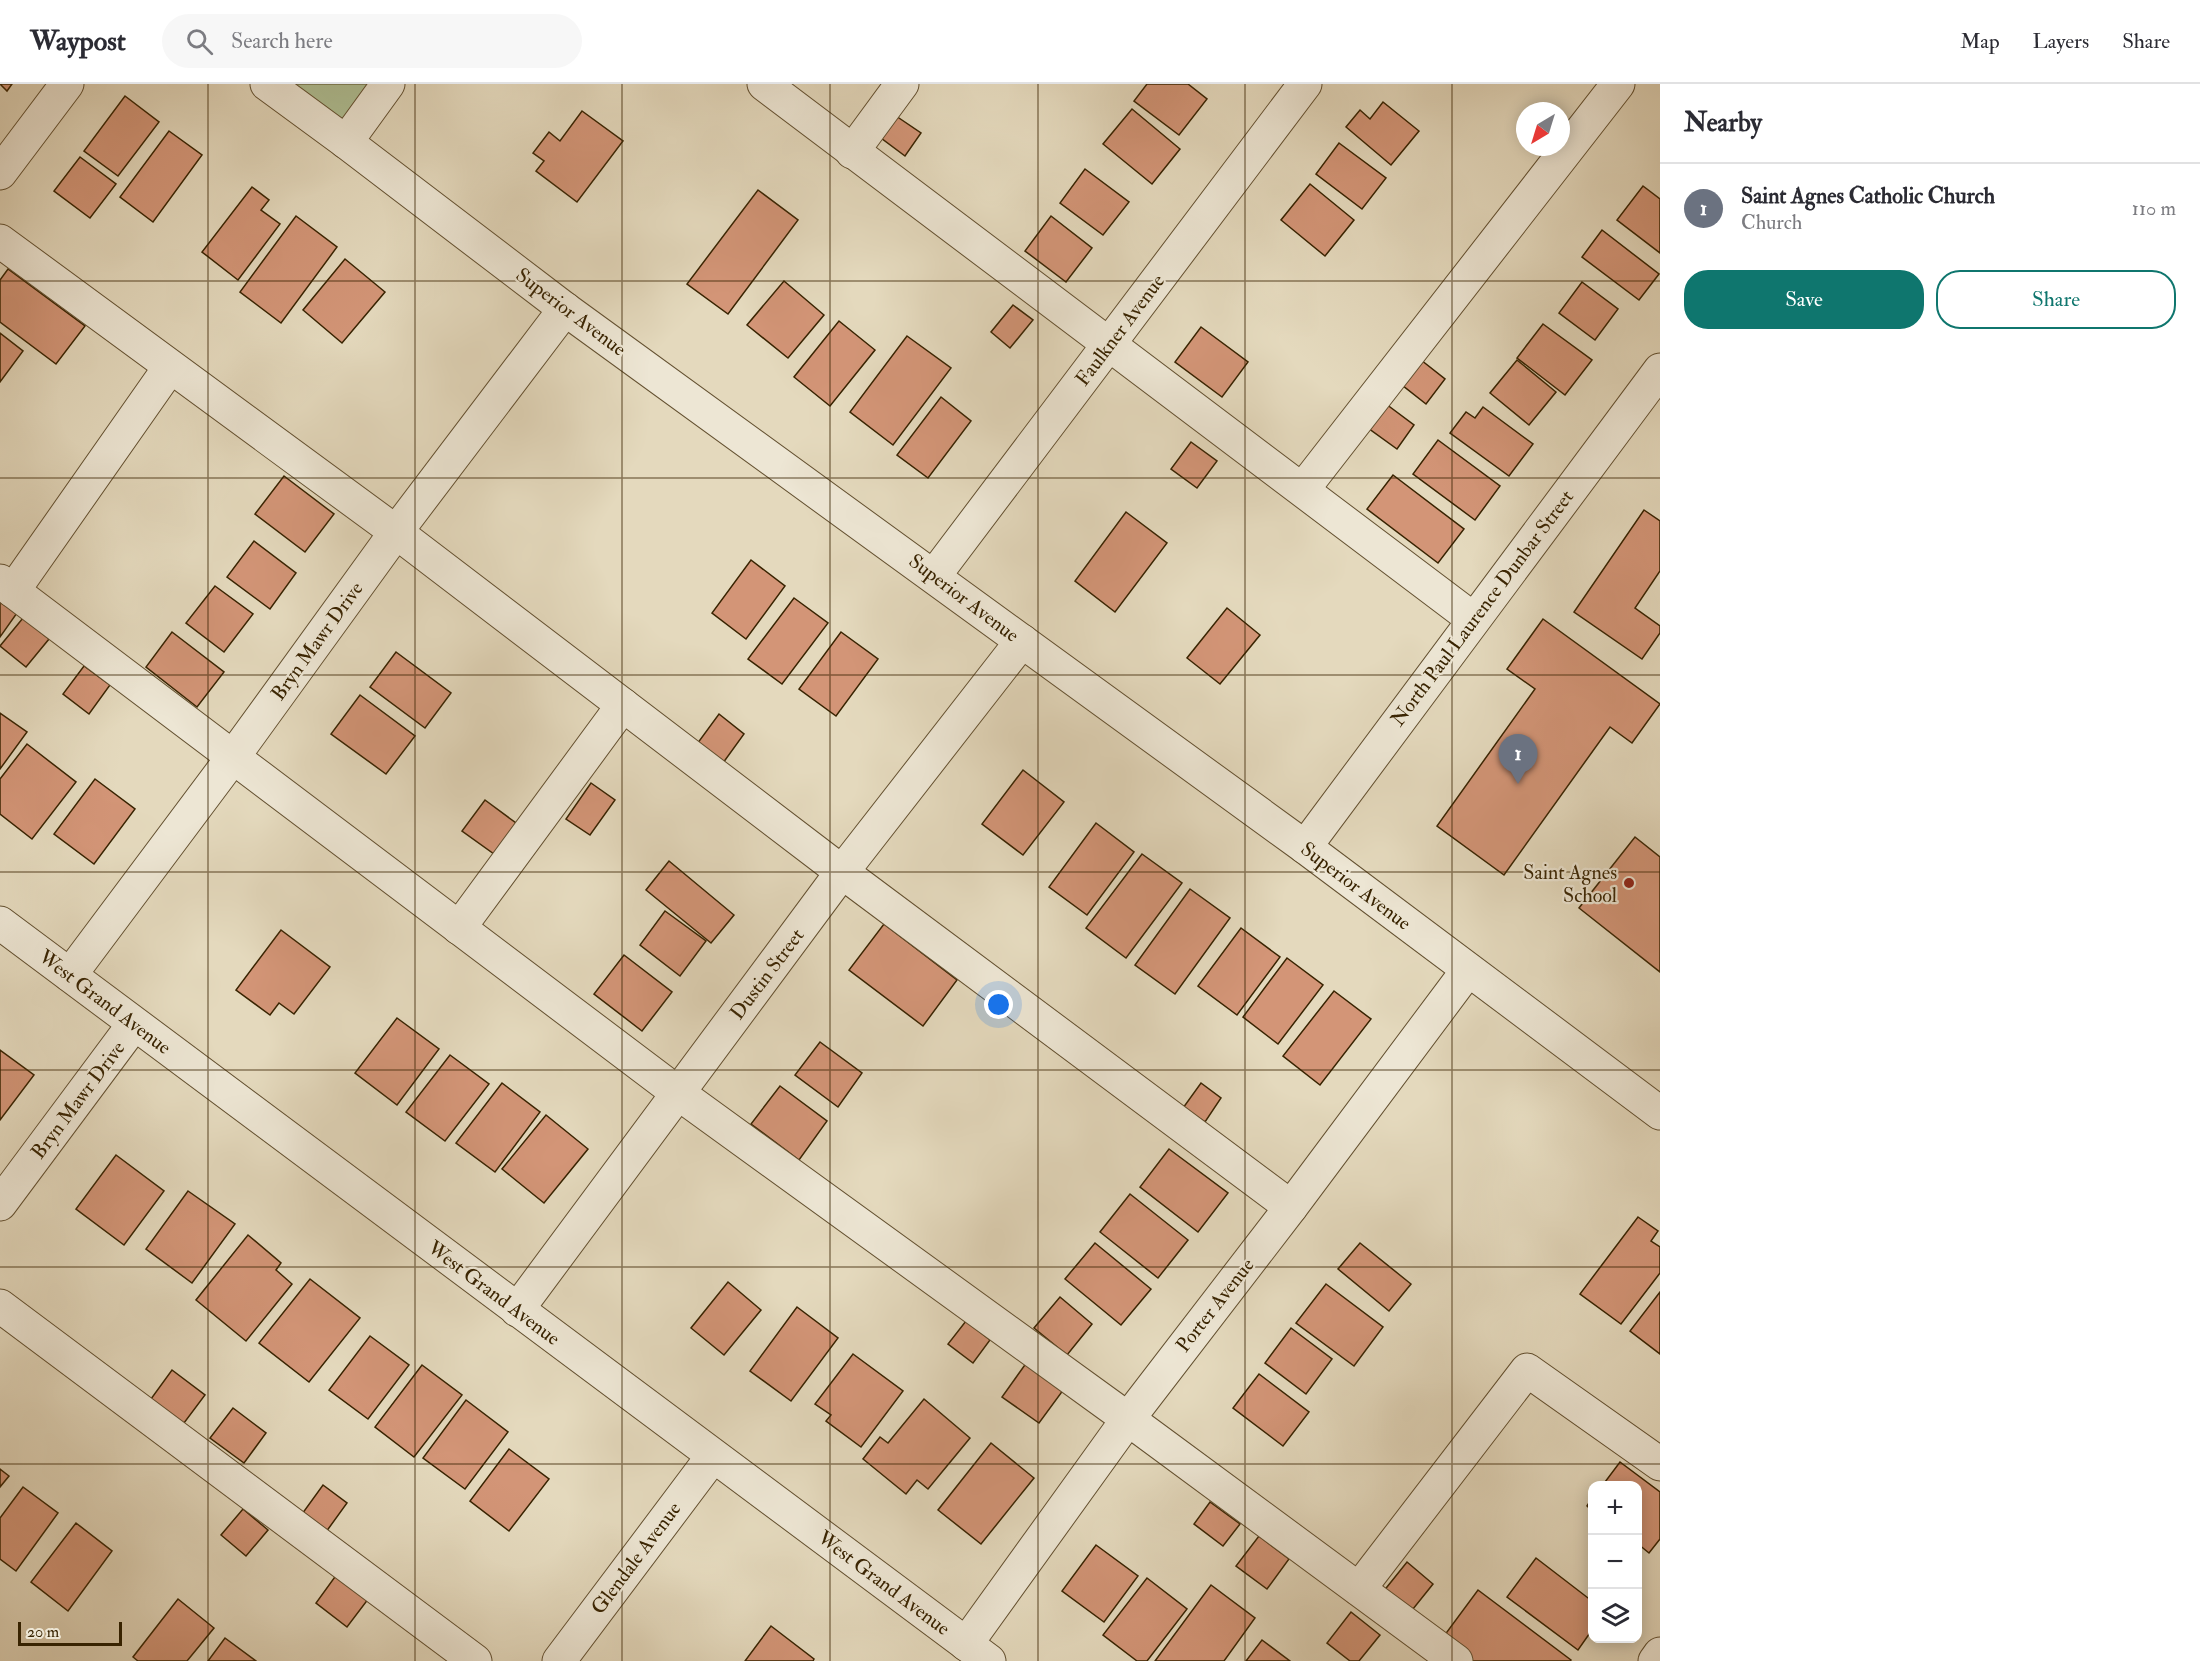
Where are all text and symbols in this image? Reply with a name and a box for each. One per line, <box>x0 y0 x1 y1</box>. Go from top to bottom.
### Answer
search box <box>162 14 582 68</box>
text: Waypost <box>30 24 126 59</box>
icon: search <box>183 25 216 58</box>
text: Search here <box>231 27 333 55</box>
text: Map <box>1960 28 2000 55</box>
text: Layers <box>2033 28 2089 55</box>
text: Share <box>2122 28 2170 55</box>
north arrow <box>1516 102 1570 156</box>
text: Nearby <box>1684 107 1762 139</box>
text: Saint Agnes Catholic Church <box>1741 182 1995 210</box>
text: 1 <box>1700 196 1707 221</box>
text: 110 m <box>2132 196 2176 221</box>
text: Church <box>1741 210 1802 235</box>
street label: Superior Avenue <box>510 262 631 362</box>
street label: Faulkner Avenue <box>1070 269 1170 391</box>
button: Save <box>1684 270 1924 329</box>
button: Share <box>1936 270 2176 329</box>
street label: North Paul Laurence Dunbar Street <box>1385 485 1579 731</box>
street label: Superior Avenue <box>903 548 1024 648</box>
street label: Bryn Mawr Drive <box>266 577 368 705</box>
pin: 1 <box>1498 734 1538 784</box>
street label: Superior Avenue <box>1295 836 1416 936</box>
place label: Saint Agnes School <box>1523 860 1617 908</box>
marker: Saint Agnes School <box>1622 876 1636 890</box>
street label: Dustin Street <box>725 923 810 1025</box>
street label: West Grand Avenue <box>33 944 176 1060</box>
your location <box>984 990 1013 1019</box>
street label: Bryn Mawr Drive <box>26 1036 130 1164</box>
street label: West Grand Avenue <box>422 1235 565 1351</box>
street label: Porter Avenue <box>1170 1253 1260 1357</box>
map controls <box>1588 1481 1642 1643</box>
button: + <box>1588 1481 1642 1535</box>
street label: Glendale Avenue <box>586 1497 686 1619</box>
street label: West Grand Avenue <box>812 1525 955 1641</box>
button: − <box>1588 1535 1642 1589</box>
button: layers <box>1588 1589 1642 1643</box>
scale bar <box>18 1619 122 1646</box>
text: 20 m <box>27 1622 59 1642</box>

